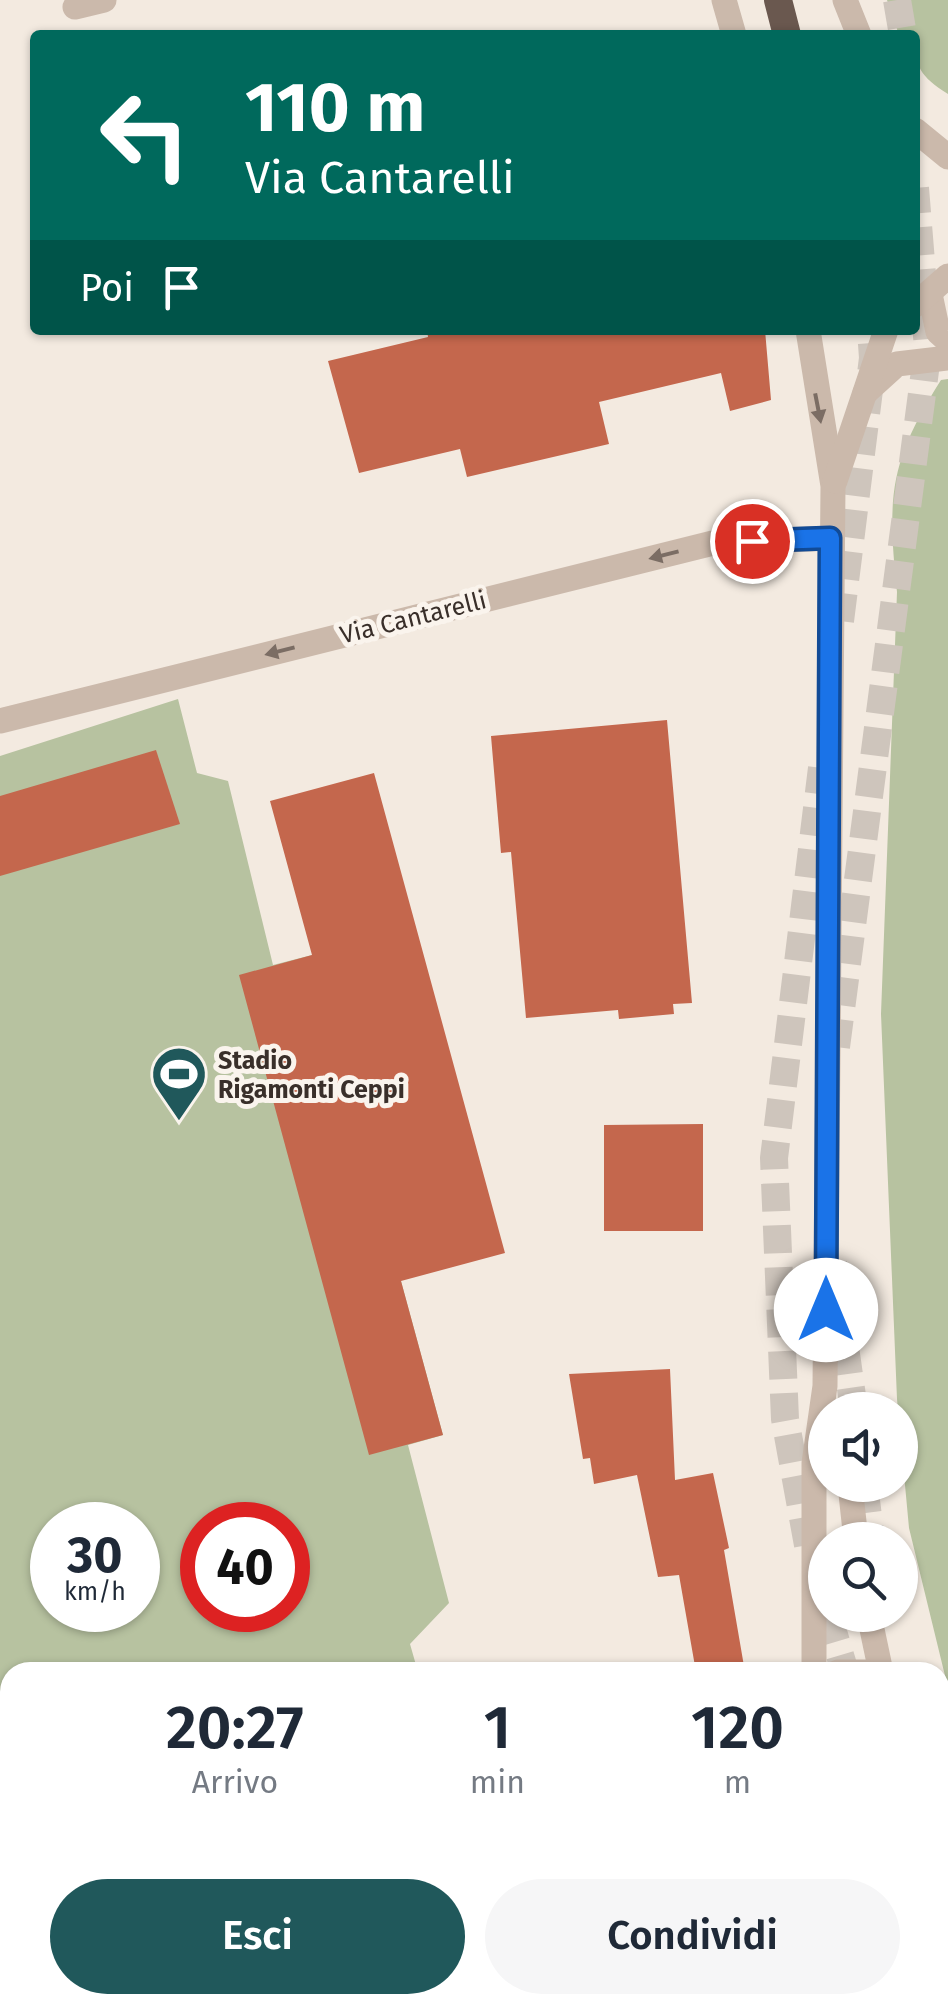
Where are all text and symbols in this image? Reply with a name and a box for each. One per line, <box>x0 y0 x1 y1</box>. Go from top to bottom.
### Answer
text: 110 m <box>245 66 425 150</box>
icon: left <box>80 70 210 200</box>
text: Via Cantarelli <box>245 151 515 205</box>
icon: arrive <box>154 260 209 315</box>
text: Poi <box>80 265 134 311</box>
one-way arrow <box>811 393 826 424</box>
pin <box>710 499 795 584</box>
icon: arrive <box>725 514 780 569</box>
one-way arrow <box>648 548 679 563</box>
street label: Via Cantarelli <box>337 585 490 651</box>
one-way arrow <box>264 643 295 659</box>
sports icon: Stadio Rigamonti Ceppi <box>149 1044 209 1123</box>
place label: Stadio Rigamonti Ceppi <box>218 1046 405 1105</box>
position arrow <box>774 1258 878 1362</box>
map controls <box>808 1392 918 1632</box>
button: sound <box>808 1392 918 1502</box>
speed limit sign: 40 <box>180 1502 310 1632</box>
button: search <box>808 1522 918 1632</box>
text: 30 <box>67 1525 123 1585</box>
text: km/h <box>64 1577 126 1607</box>
text: 20:27 <box>166 1692 304 1764</box>
text: 1 <box>484 1692 511 1764</box>
text: 120 <box>691 1692 784 1764</box>
text: Arrivo <box>192 1763 278 1801</box>
text: min <box>470 1763 525 1801</box>
text: m <box>724 1763 751 1801</box>
button: Esci <box>50 1879 465 1994</box>
button: Condividi <box>485 1879 900 1994</box>

